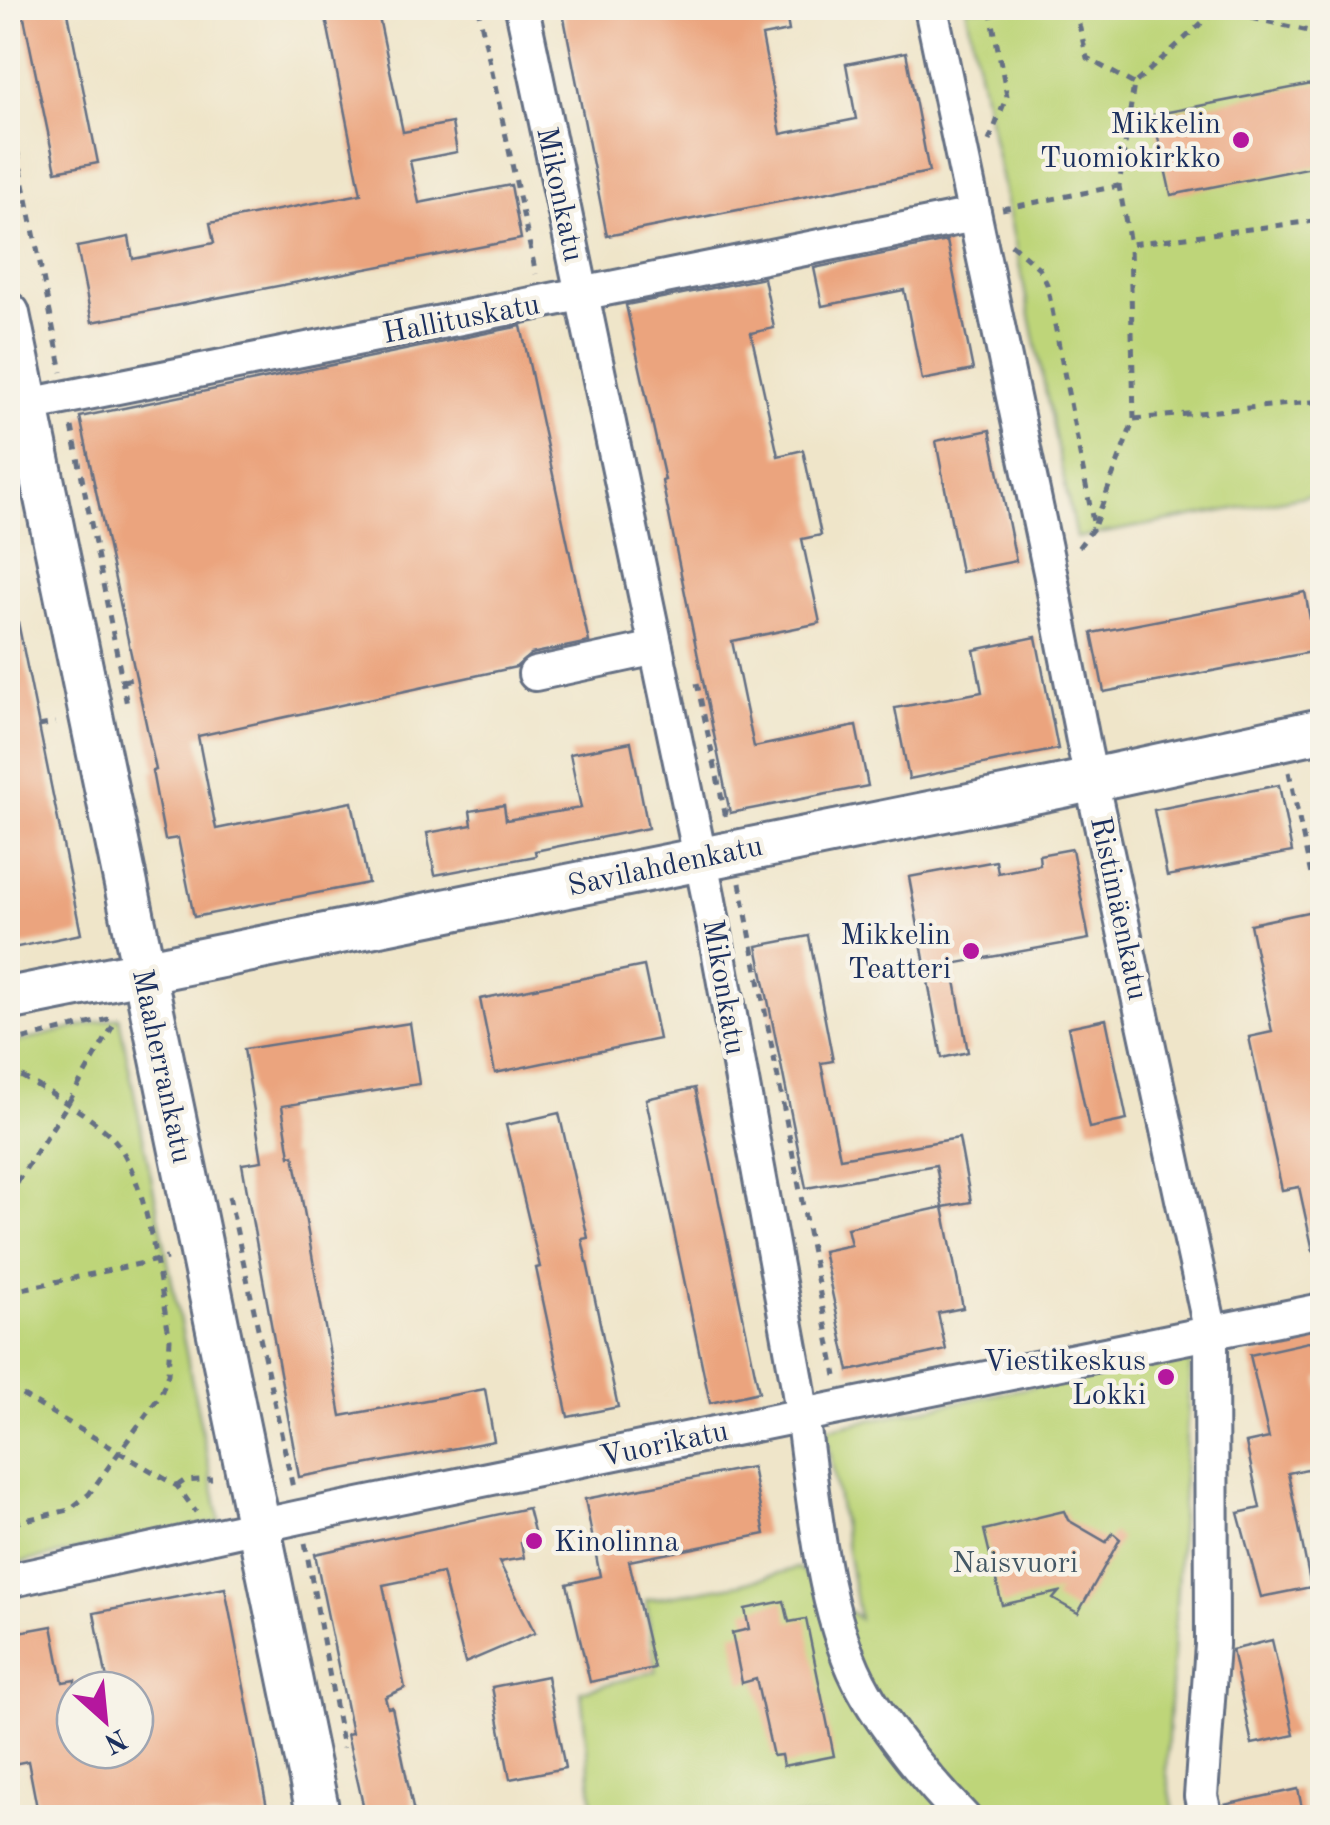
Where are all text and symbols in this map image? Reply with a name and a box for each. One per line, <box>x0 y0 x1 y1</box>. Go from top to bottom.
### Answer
place label: Mikkelin Tuomiokirkko <box>1040 110 1221 174</box>
street label: Mikonkatu <box>530 124 588 264</box>
marker: Mikkelin Tuomiokirkko <box>1230 129 1252 151</box>
street label: Hallituskatu <box>380 290 542 350</box>
street label: Ristimäenkatu <box>1084 814 1152 1003</box>
street label: Savilahdenkatu <box>565 832 766 902</box>
street label: Mikonkatu <box>696 917 750 1057</box>
place label: Mikkelin Teatteri <box>840 921 951 985</box>
marker: Mikkelin Teatteri <box>960 940 982 962</box>
street label: Maaherrankatu <box>126 967 196 1166</box>
place label: Viestikeskus Lokki <box>984 1347 1146 1411</box>
marker: Viestikeskus Lokki <box>1155 1366 1177 1388</box>
street label: Vuorikatu <box>598 1417 731 1473</box>
place label: Kinolinna <box>554 1528 679 1558</box>
marker: Kinolinna <box>523 1530 545 1552</box>
park label: Naisvuori <box>952 1549 1078 1579</box>
north arrow <box>55 1670 155 1770</box>
text: N <box>99 1722 131 1757</box>

